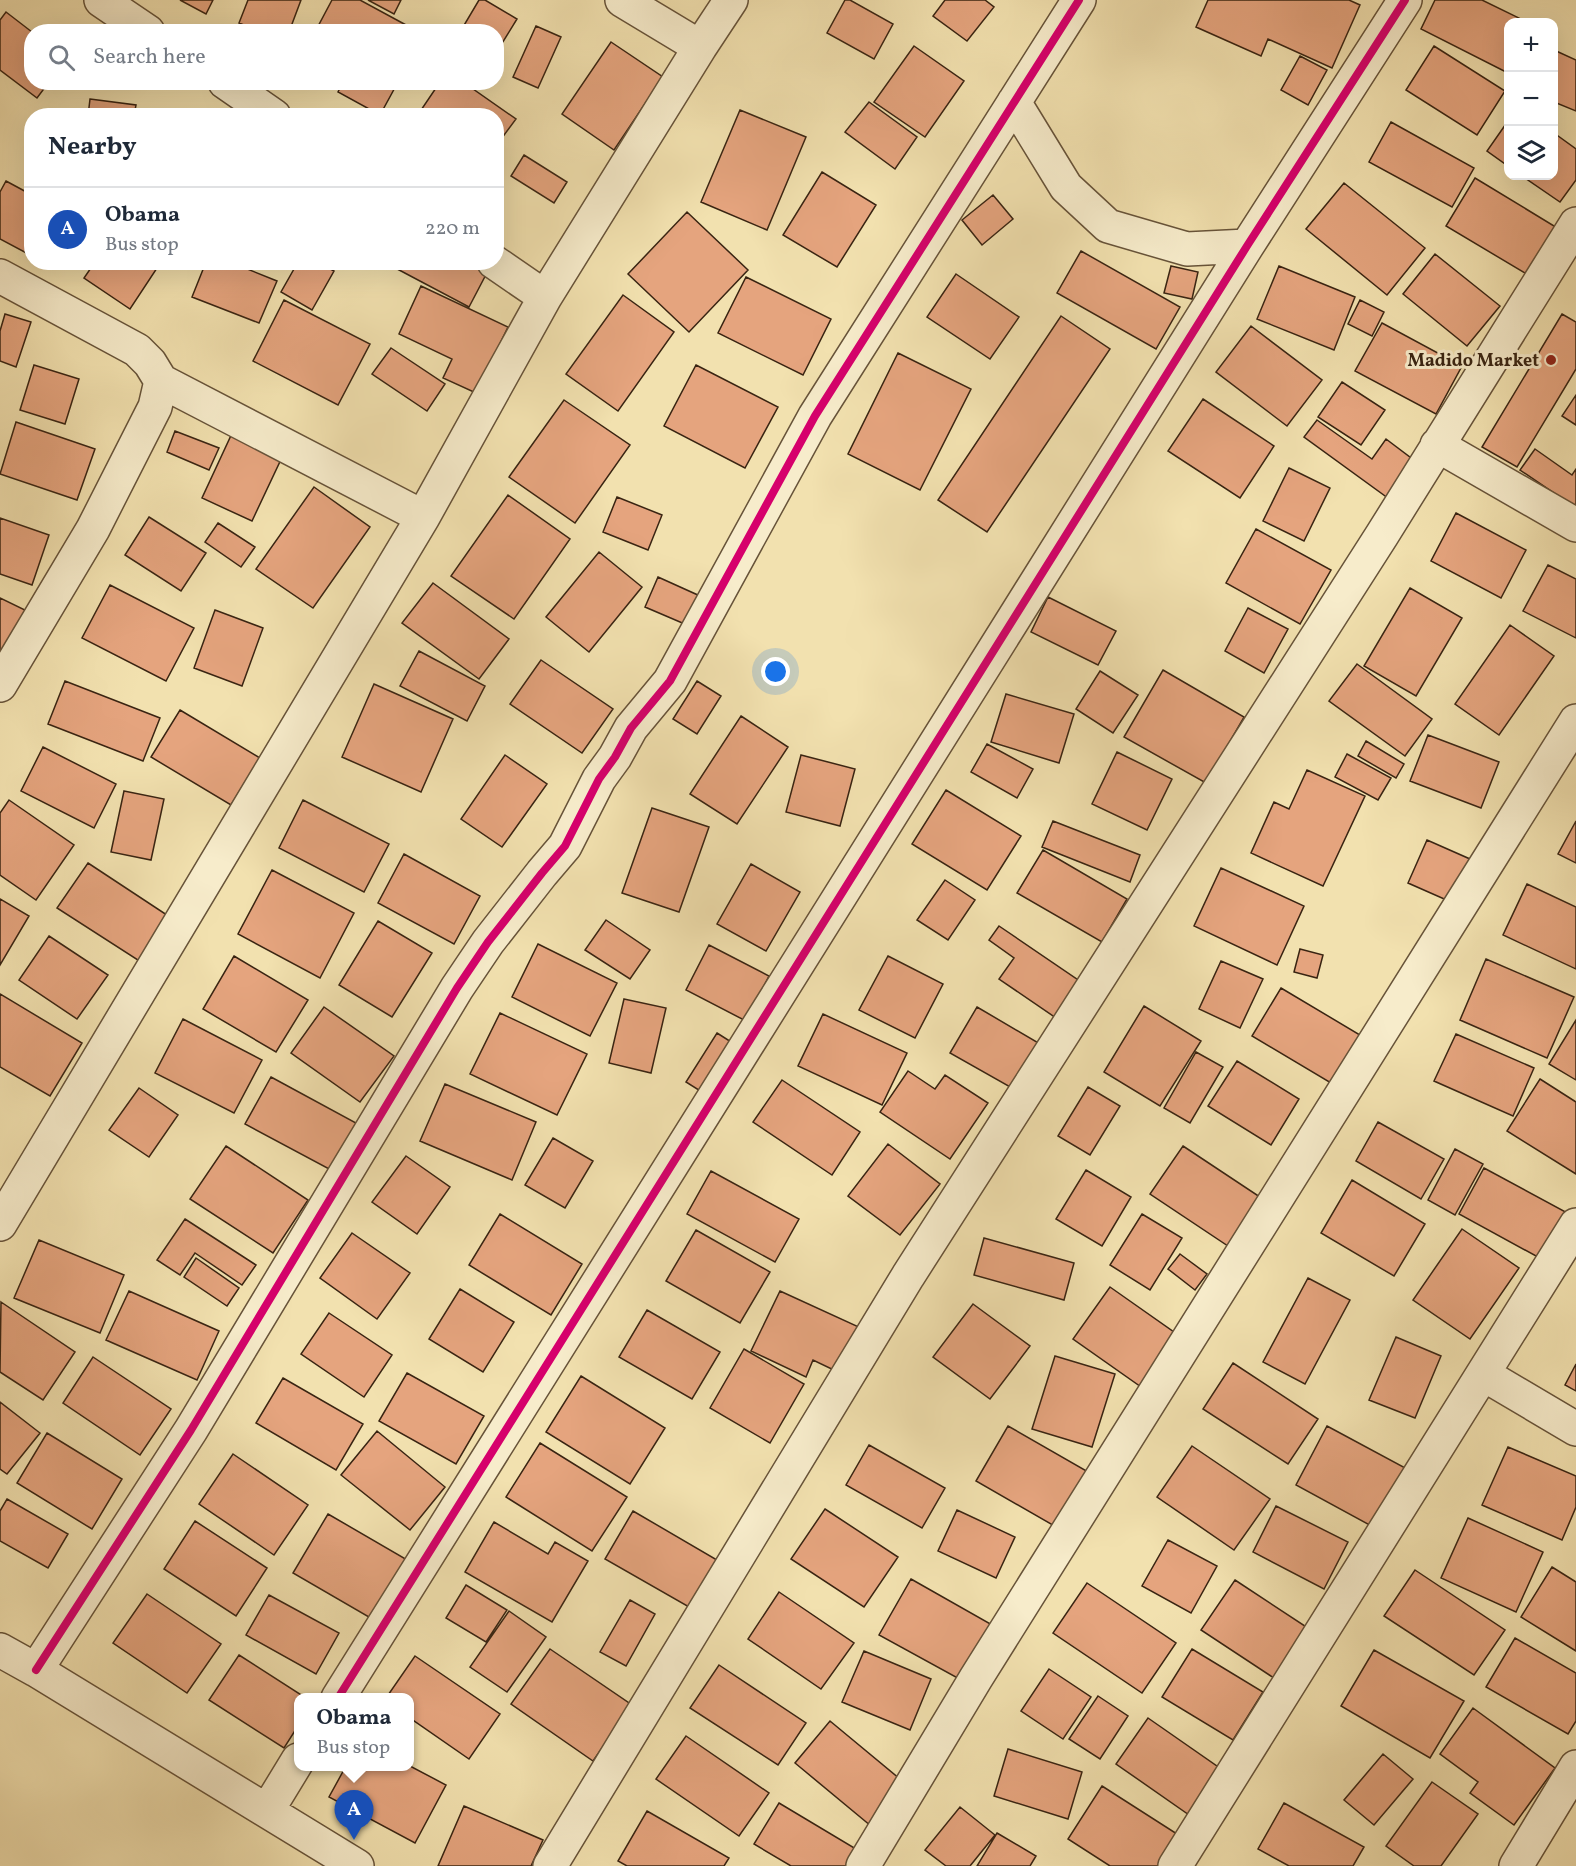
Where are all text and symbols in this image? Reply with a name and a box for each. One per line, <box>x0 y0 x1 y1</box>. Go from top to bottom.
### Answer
map controls <box>1504 18 1558 180</box>
button: + <box>1504 18 1558 72</box>
search box <box>24 24 504 90</box>
icon: search <box>45 41 78 74</box>
text: Search here <box>93 42 206 73</box>
button: − <box>1504 72 1558 126</box>
button: layers <box>1504 126 1558 180</box>
text: Nearby <box>48 129 137 165</box>
text: Obama <box>105 200 180 231</box>
text: A <box>60 215 75 243</box>
text: 220 m <box>425 215 480 243</box>
text: Bus stop <box>105 231 179 259</box>
place label: Madido Market <box>1408 349 1539 374</box>
marker: Madido Market <box>1544 353 1558 367</box>
your location <box>761 657 790 686</box>
popup <box>294 1693 414 1771</box>
text: Obama <box>317 1703 391 1734</box>
text: Bus stop <box>317 1734 390 1762</box>
pin: A <box>334 1790 374 1840</box>

